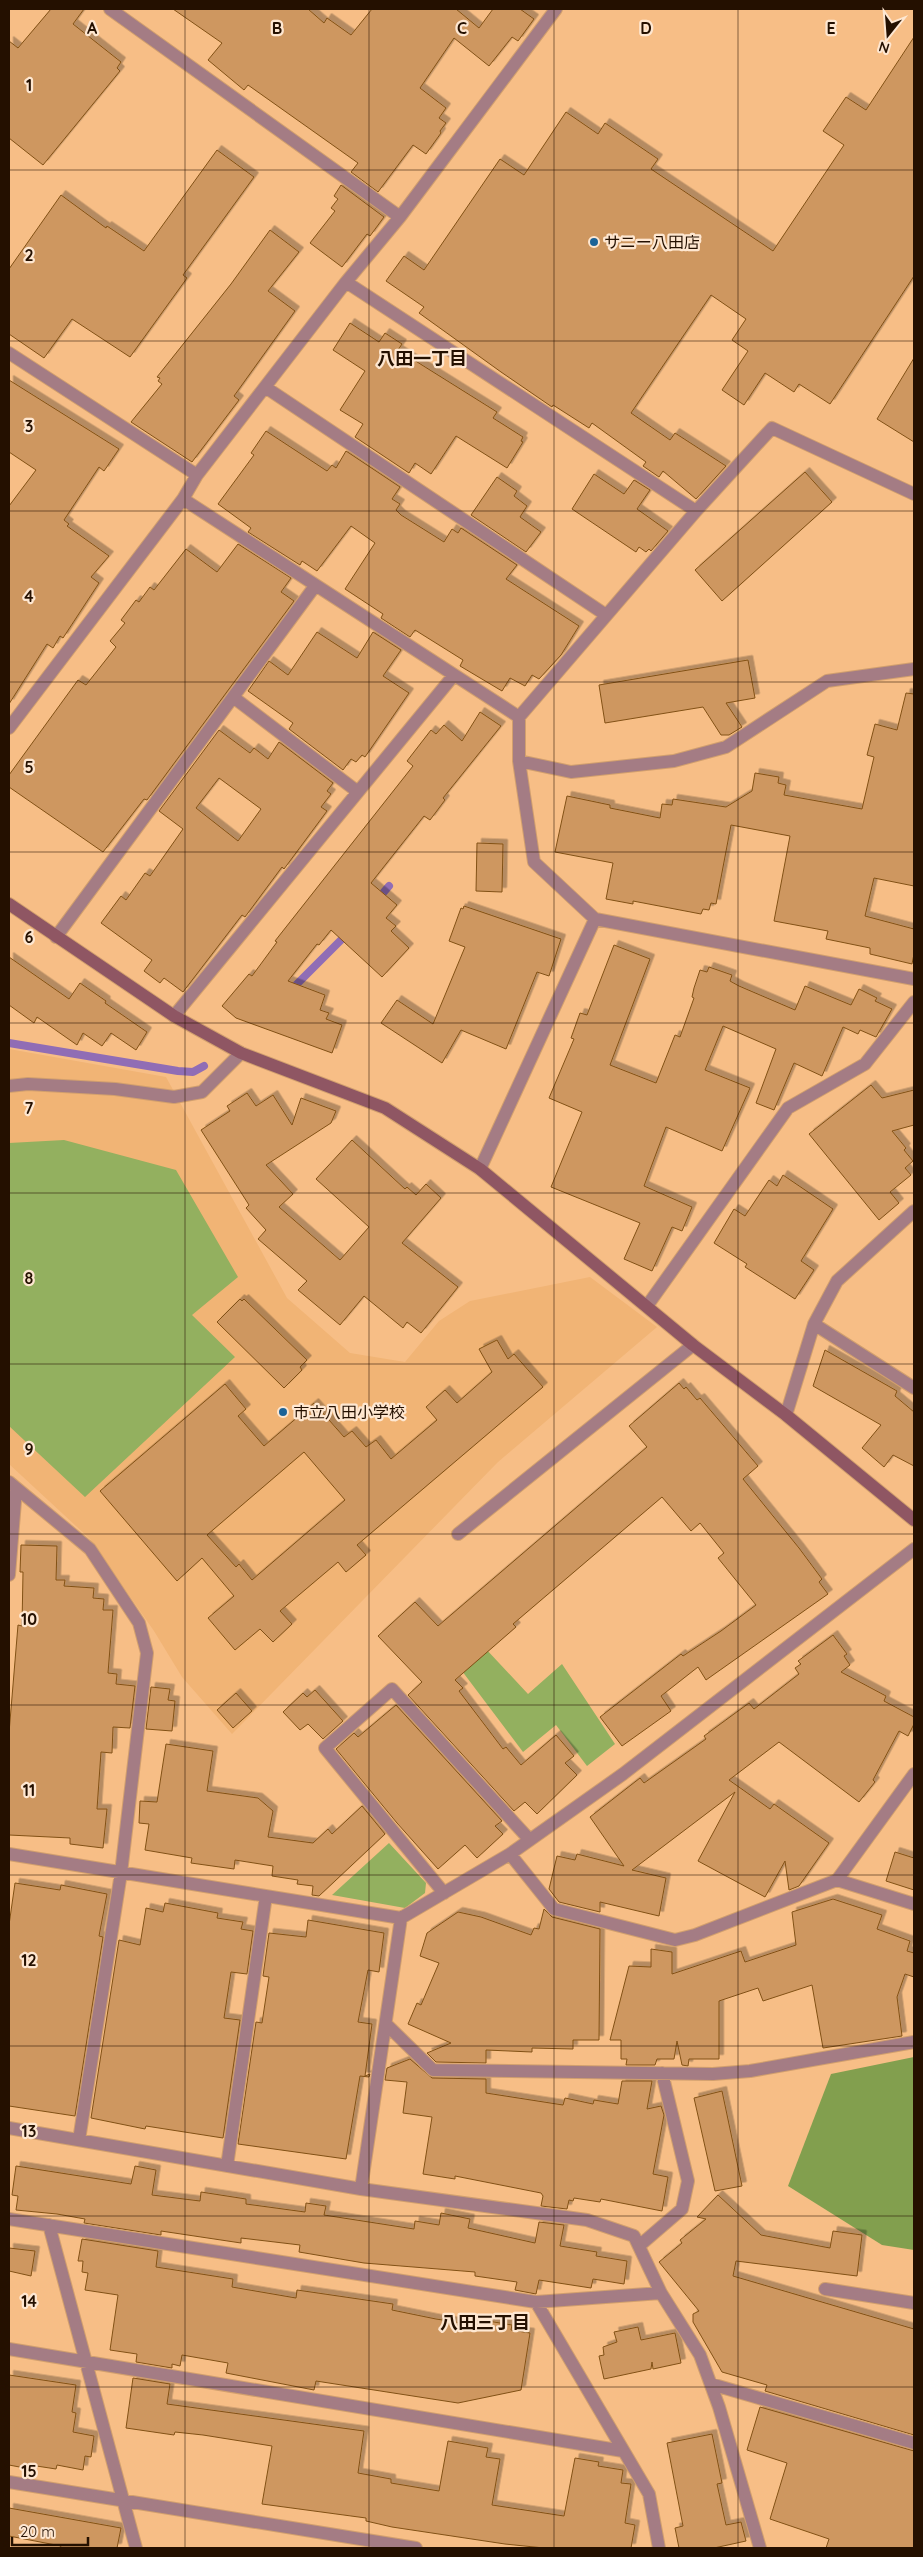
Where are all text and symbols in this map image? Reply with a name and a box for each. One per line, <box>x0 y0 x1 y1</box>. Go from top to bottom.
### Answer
north arrow <box>863 10 913 60</box>
text: A <box>87 18 98 38</box>
text: B <box>272 18 282 38</box>
text: C <box>457 18 467 38</box>
text: D <box>640 18 652 38</box>
text: E <box>826 18 836 38</box>
text: N <box>877 37 892 58</box>
text: 1 <box>26 75 32 95</box>
place label: サニー八田店 <box>604 232 700 252</box>
marker: サニー八田店 <box>588 236 600 248</box>
text: 2 <box>24 245 34 265</box>
district label: 八田一丁目 <box>377 347 467 370</box>
text: 3 <box>25 416 33 436</box>
text: 4 <box>24 586 34 606</box>
text: 5 <box>24 757 34 777</box>
text: 6 <box>25 927 34 947</box>
text: 7 <box>25 1098 34 1118</box>
text: 8 <box>25 1268 34 1288</box>
place label: 市立八田小学校 <box>293 1402 405 1422</box>
marker: 市立八田小学校 <box>277 1406 289 1418</box>
text: 9 <box>24 1439 34 1459</box>
text: 10 <box>21 1609 37 1629</box>
text: 11 <box>23 1780 35 1800</box>
text: 12 <box>21 1950 37 1970</box>
text: 13 <box>22 2121 36 2141</box>
text: 14 <box>21 2291 37 2311</box>
district label: 八田三丁目 <box>440 2311 530 2334</box>
text: 15 <box>21 2461 37 2481</box>
scale bar <box>12 2514 89 2546</box>
text: 20 m <box>20 2522 55 2541</box>

